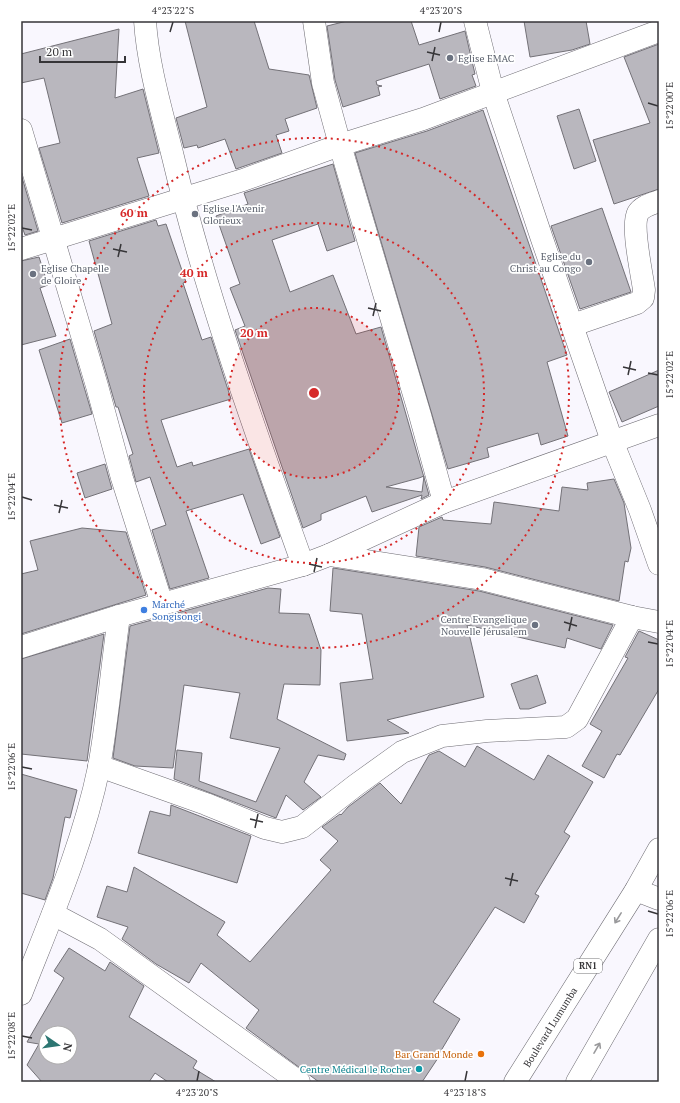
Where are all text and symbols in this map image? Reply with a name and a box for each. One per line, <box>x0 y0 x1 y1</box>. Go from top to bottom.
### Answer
text: 4°23'22"S <box>152 4 194 17</box>
text: 4°23'20"S <box>420 4 462 17</box>
scale bar <box>40 38 125 64</box>
text: 20 m <box>46 44 73 59</box>
place label: Eglise EMAC <box>458 52 514 65</box>
marker: Eglise EMAC <box>445 53 455 63</box>
text: 15°22'00"E <box>663 82 676 130</box>
place label: Eglise l'Avenir Glorieux <box>203 202 265 227</box>
text: 15°22'02"E <box>5 204 18 252</box>
text: 60 m <box>120 205 148 220</box>
marker: Eglise l'Avenir Glorieux <box>190 209 200 219</box>
place label: Eglise du Christ au Congo <box>510 250 581 275</box>
marker: Eglise du Christ au Congo <box>584 257 594 267</box>
place label: Eglise Chapelle de Gloire <box>41 262 109 287</box>
text: 40 m <box>180 265 208 280</box>
marker: Eglise Chapelle de Gloire <box>28 269 38 279</box>
text: 20 m <box>240 325 268 340</box>
text: 15°22'02"E <box>663 351 676 399</box>
centre of rings <box>307 386 321 400</box>
text: 15°22'04"E <box>5 473 18 521</box>
place label: Marché Songisongi <box>152 598 201 623</box>
marker: Marché Songisongi <box>139 605 149 615</box>
place label: Centre Evangelique Nouvelle Jérusalem <box>440 613 527 638</box>
marker: Centre Evangelique Nouvelle Jérusalem <box>530 620 540 630</box>
text: 15°22'04"E <box>663 620 676 668</box>
text: 15°22'06"E <box>5 743 18 791</box>
text: 15°22'06"E <box>663 890 676 938</box>
one-way arrow <box>614 913 622 924</box>
road number: RN1 <box>574 959 602 973</box>
street label: Boulevard Lumumba <box>521 985 580 1070</box>
text: 15°22'08"E <box>5 1012 18 1060</box>
north arrow <box>38 1025 78 1065</box>
text: N <box>60 1042 76 1054</box>
one-way arrow <box>593 1042 601 1054</box>
place label: Bar Grand Monde <box>395 1048 473 1061</box>
marker: Bar Grand Monde <box>476 1049 486 1059</box>
place label: Centre Médical le Rocher <box>300 1063 411 1076</box>
marker: Centre Médical le Rocher <box>414 1064 424 1074</box>
text: 4°23'20"S <box>176 1086 218 1099</box>
text: 4°23'18"S <box>444 1086 486 1099</box>

